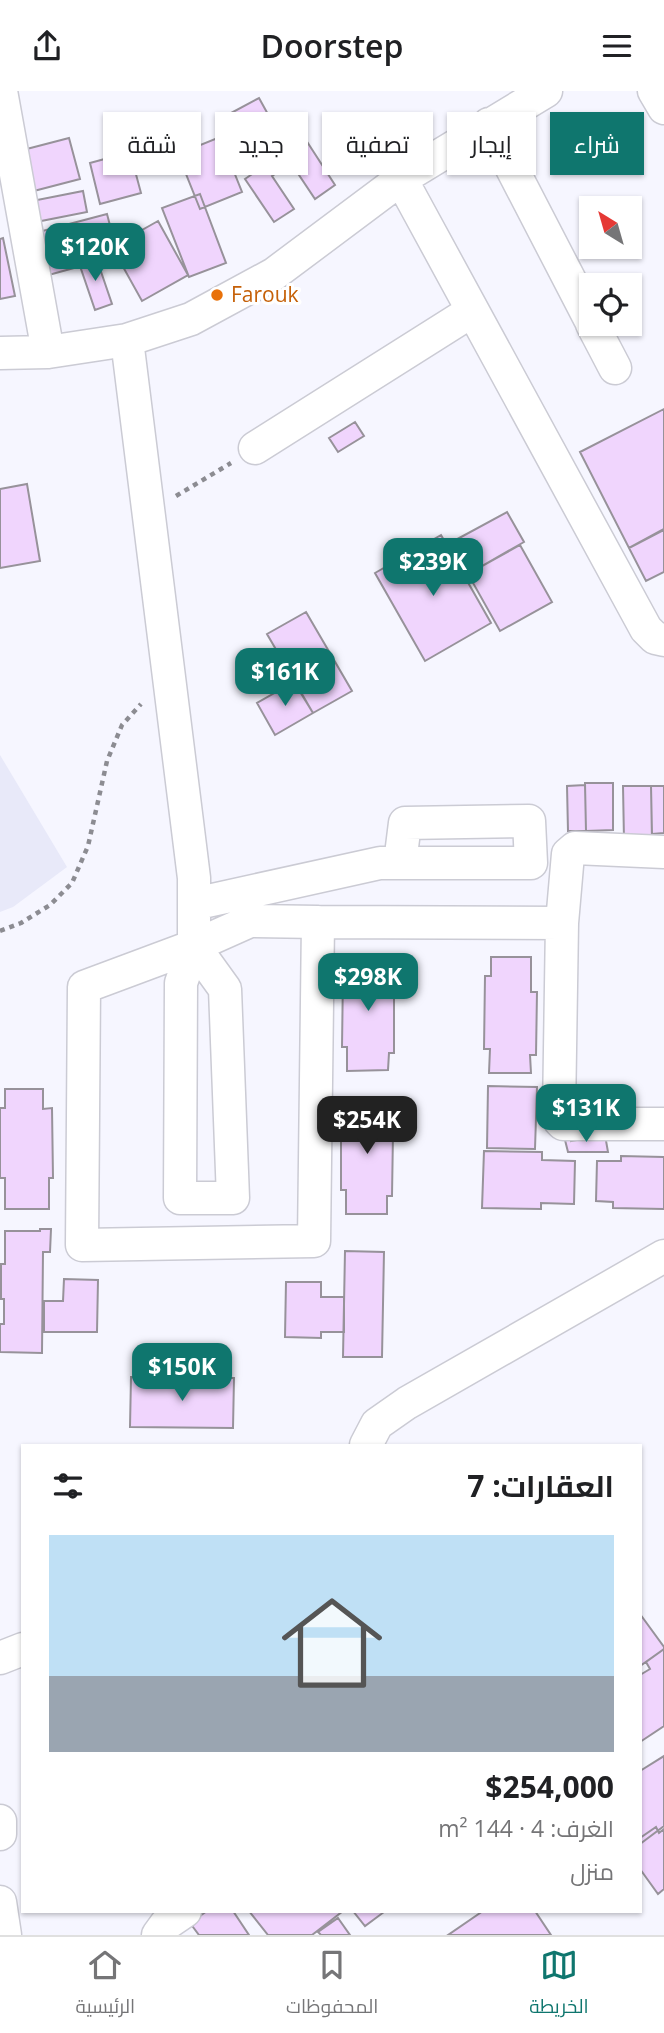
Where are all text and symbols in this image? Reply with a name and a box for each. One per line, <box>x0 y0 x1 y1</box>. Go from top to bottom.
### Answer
text: Doorstep <box>261 24 403 67</box>
icon: share <box>28 27 66 65</box>
icon: menu <box>598 27 636 65</box>
chip: شقة <box>103 112 201 175</box>
chip: جديد <box>215 112 308 175</box>
chip: تصفية <box>322 112 433 175</box>
chip: إيجار <box>447 112 536 175</box>
chip: شراء <box>550 112 644 175</box>
north arrow <box>579 196 642 259</box>
map controls <box>579 196 642 336</box>
pin: $120K <box>46 223 144 283</box>
text: $120K <box>61 230 129 262</box>
button: locate <box>579 273 642 336</box>
place label: Farouk <box>231 280 299 308</box>
marker: Farouk <box>209 287 225 303</box>
pin: $239K <box>384 539 482 598</box>
text: $239K <box>399 545 467 577</box>
pin: $161K <box>236 649 334 708</box>
text: $161K <box>251 655 319 687</box>
pin: $298K <box>319 953 417 1013</box>
text: $298K <box>334 960 402 992</box>
pin: $131K <box>537 1084 635 1144</box>
text: $131K <box>552 1091 620 1123</box>
pin: $254K <box>318 1097 416 1156</box>
text: $254K <box>333 1103 401 1135</box>
pin: $150K <box>133 1343 231 1403</box>
text: $150K <box>148 1350 216 1382</box>
text: العقارات: 7 <box>467 1465 614 1506</box>
icon: filters <box>49 1467 87 1505</box>
icon: home <box>269 1580 395 1706</box>
text: $254,000 <box>485 1766 614 1807</box>
text: الغرف: 4 · 144 m² <box>438 1812 614 1844</box>
text: منزل <box>570 1855 614 1887</box>
tab: الرئيسية <box>75 1946 135 2024</box>
tab: المحفوظات <box>286 1946 378 2024</box>
tab: الخريطة <box>529 1946 589 2024</box>

